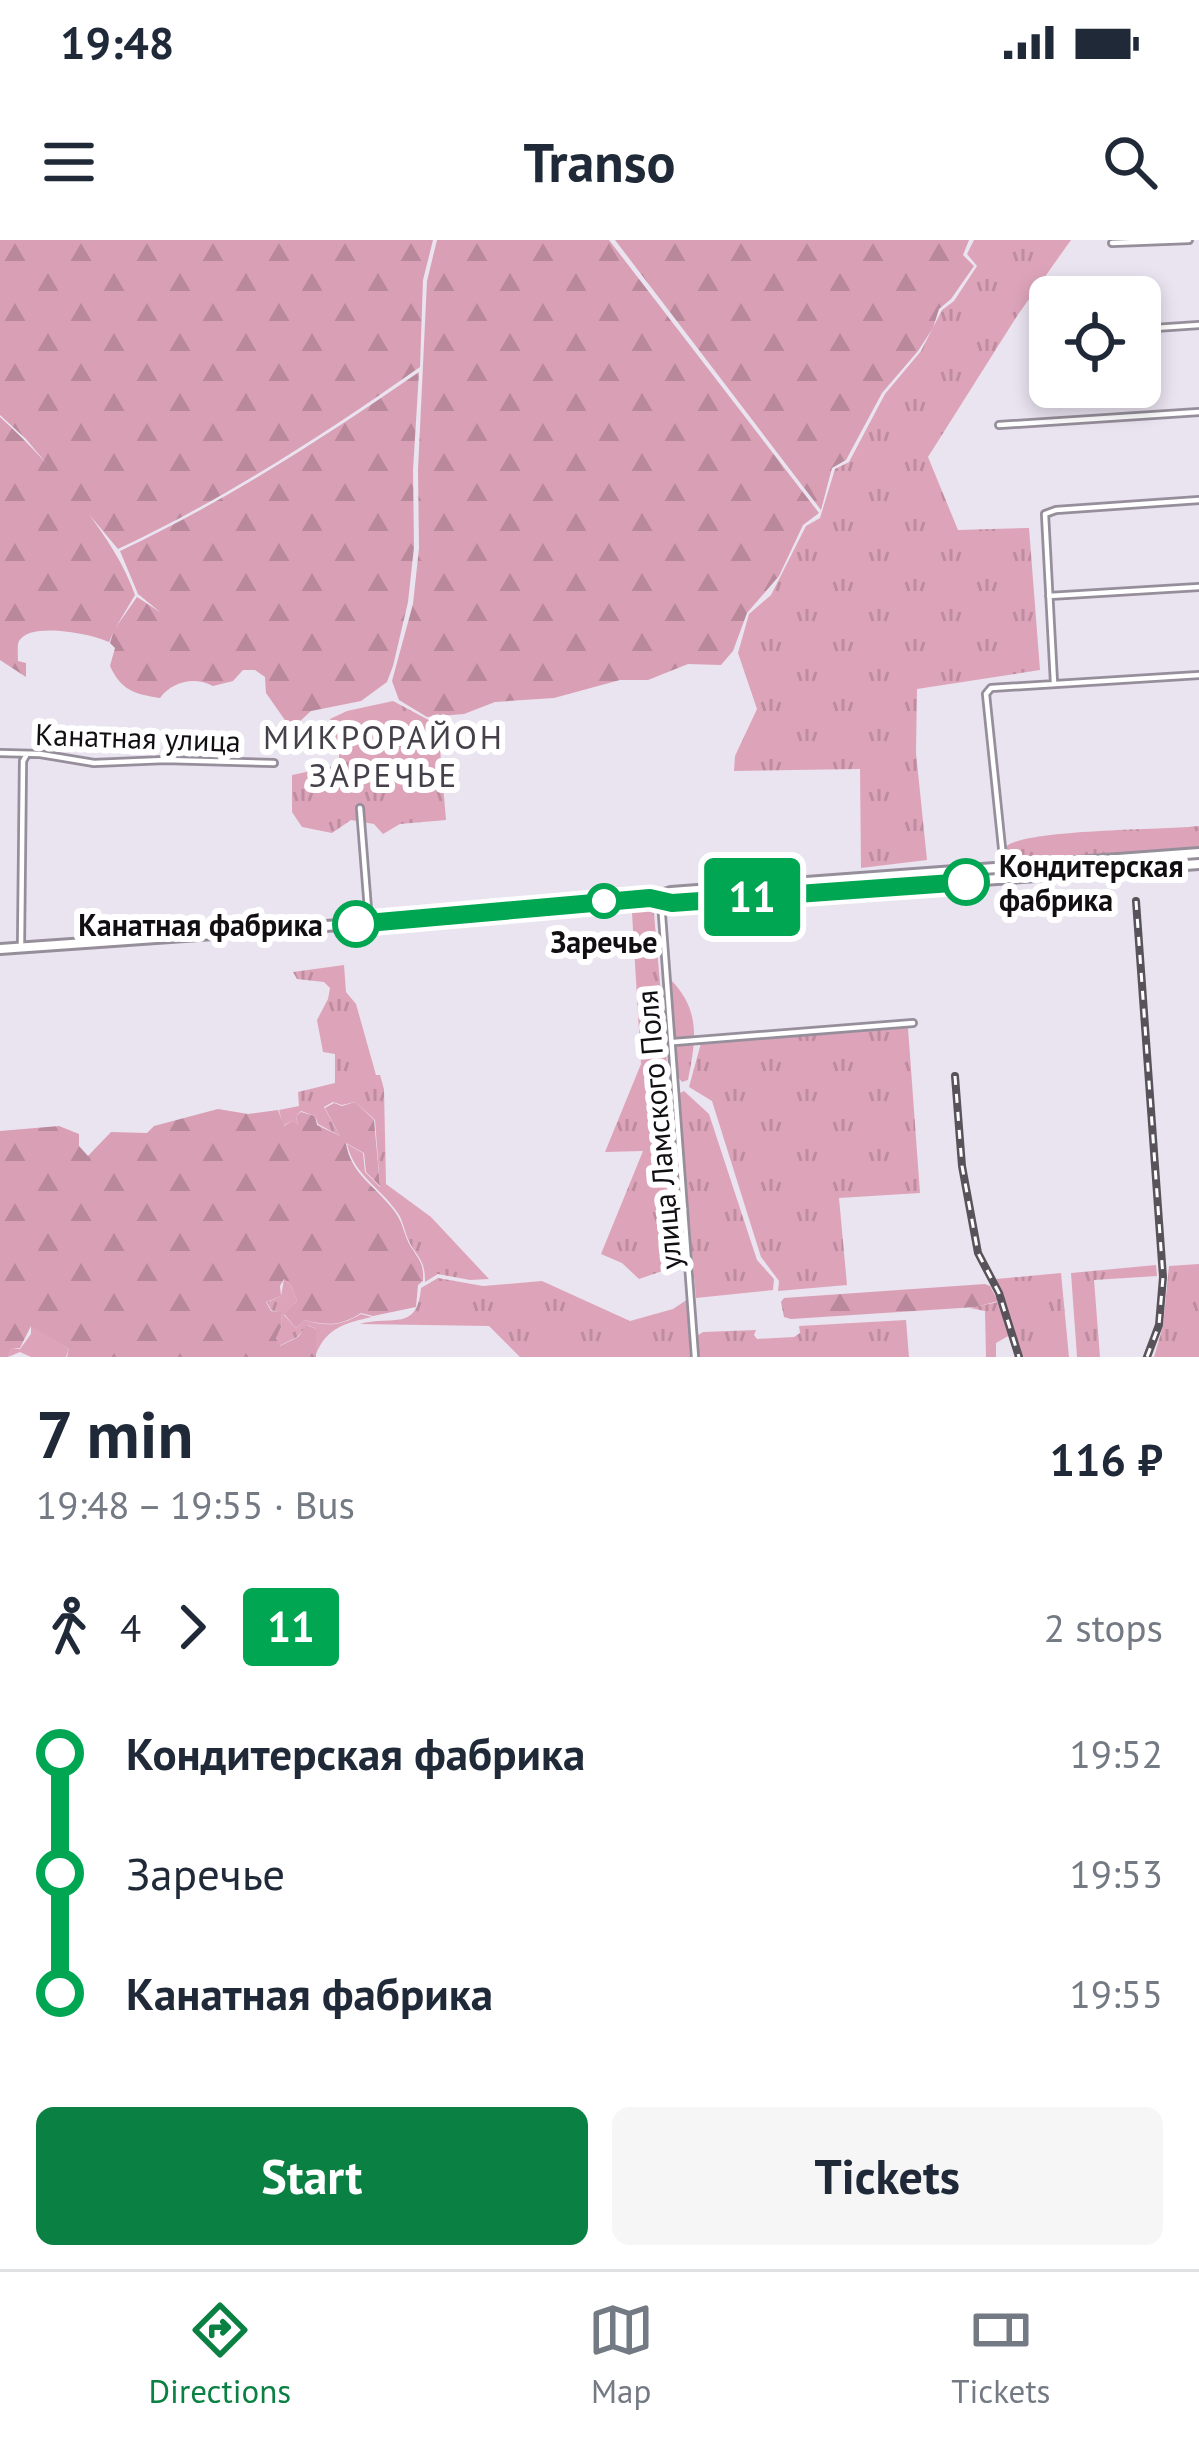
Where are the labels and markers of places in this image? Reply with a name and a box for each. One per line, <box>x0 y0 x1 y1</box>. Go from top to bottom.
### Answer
place label: Кондитерская фабрика <box>999 846 1184 919</box>
marker: Кондитерская фабрика <box>944 860 988 904</box>
marker: Заречье <box>588 885 620 917</box>
marker: Канатная фабрика <box>334 902 378 946</box>
place label: Канатная фабрика <box>78 905 323 944</box>
place label: Заречье <box>550 922 658 961</box>

